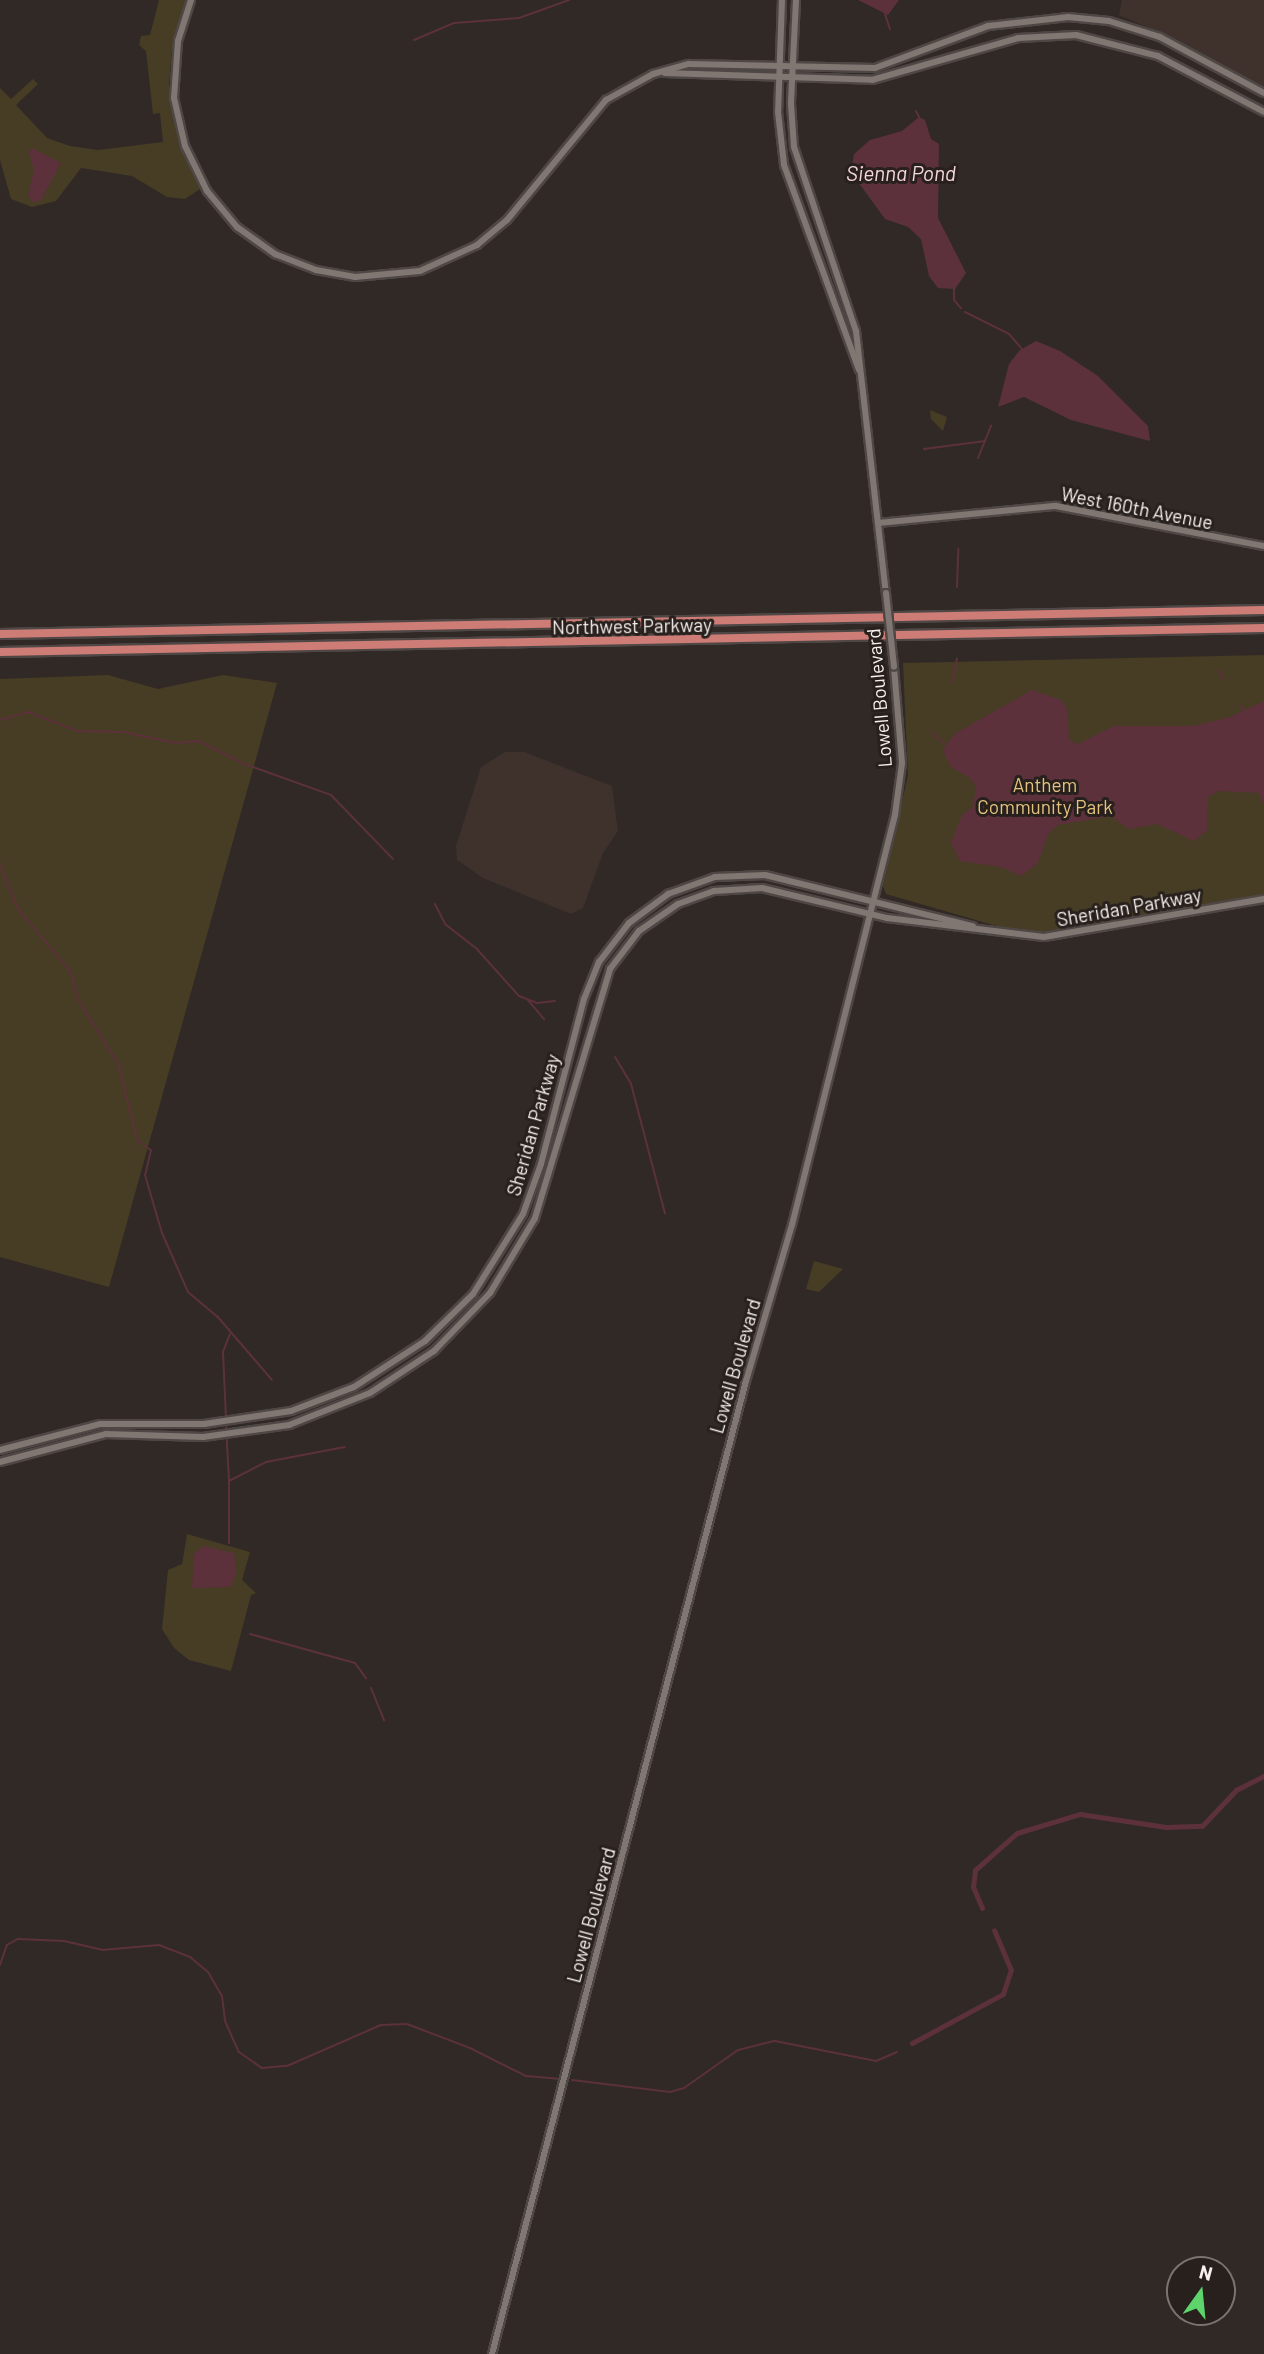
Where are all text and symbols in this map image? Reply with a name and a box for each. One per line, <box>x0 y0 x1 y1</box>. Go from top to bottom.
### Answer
water label: Sienna Pond <box>846 160 956 186</box>
street label: West 160th Avenue <box>1059 482 1215 534</box>
street label: Northwest Parkway <box>552 613 712 639</box>
street label: Lowell Boulevard <box>862 628 896 768</box>
park label: Anthem Community Park <box>977 774 1113 818</box>
street label: Sheridan Parkway <box>1055 883 1203 931</box>
street label: Sheridan Parkway <box>502 1051 564 1199</box>
street label: Lowell Boulevard <box>705 1296 765 1436</box>
street label: Lowell Boulevard <box>562 1845 620 1985</box>
north arrow <box>1166 2256 1236 2326</box>
text: N <box>1197 2259 1215 2285</box>

